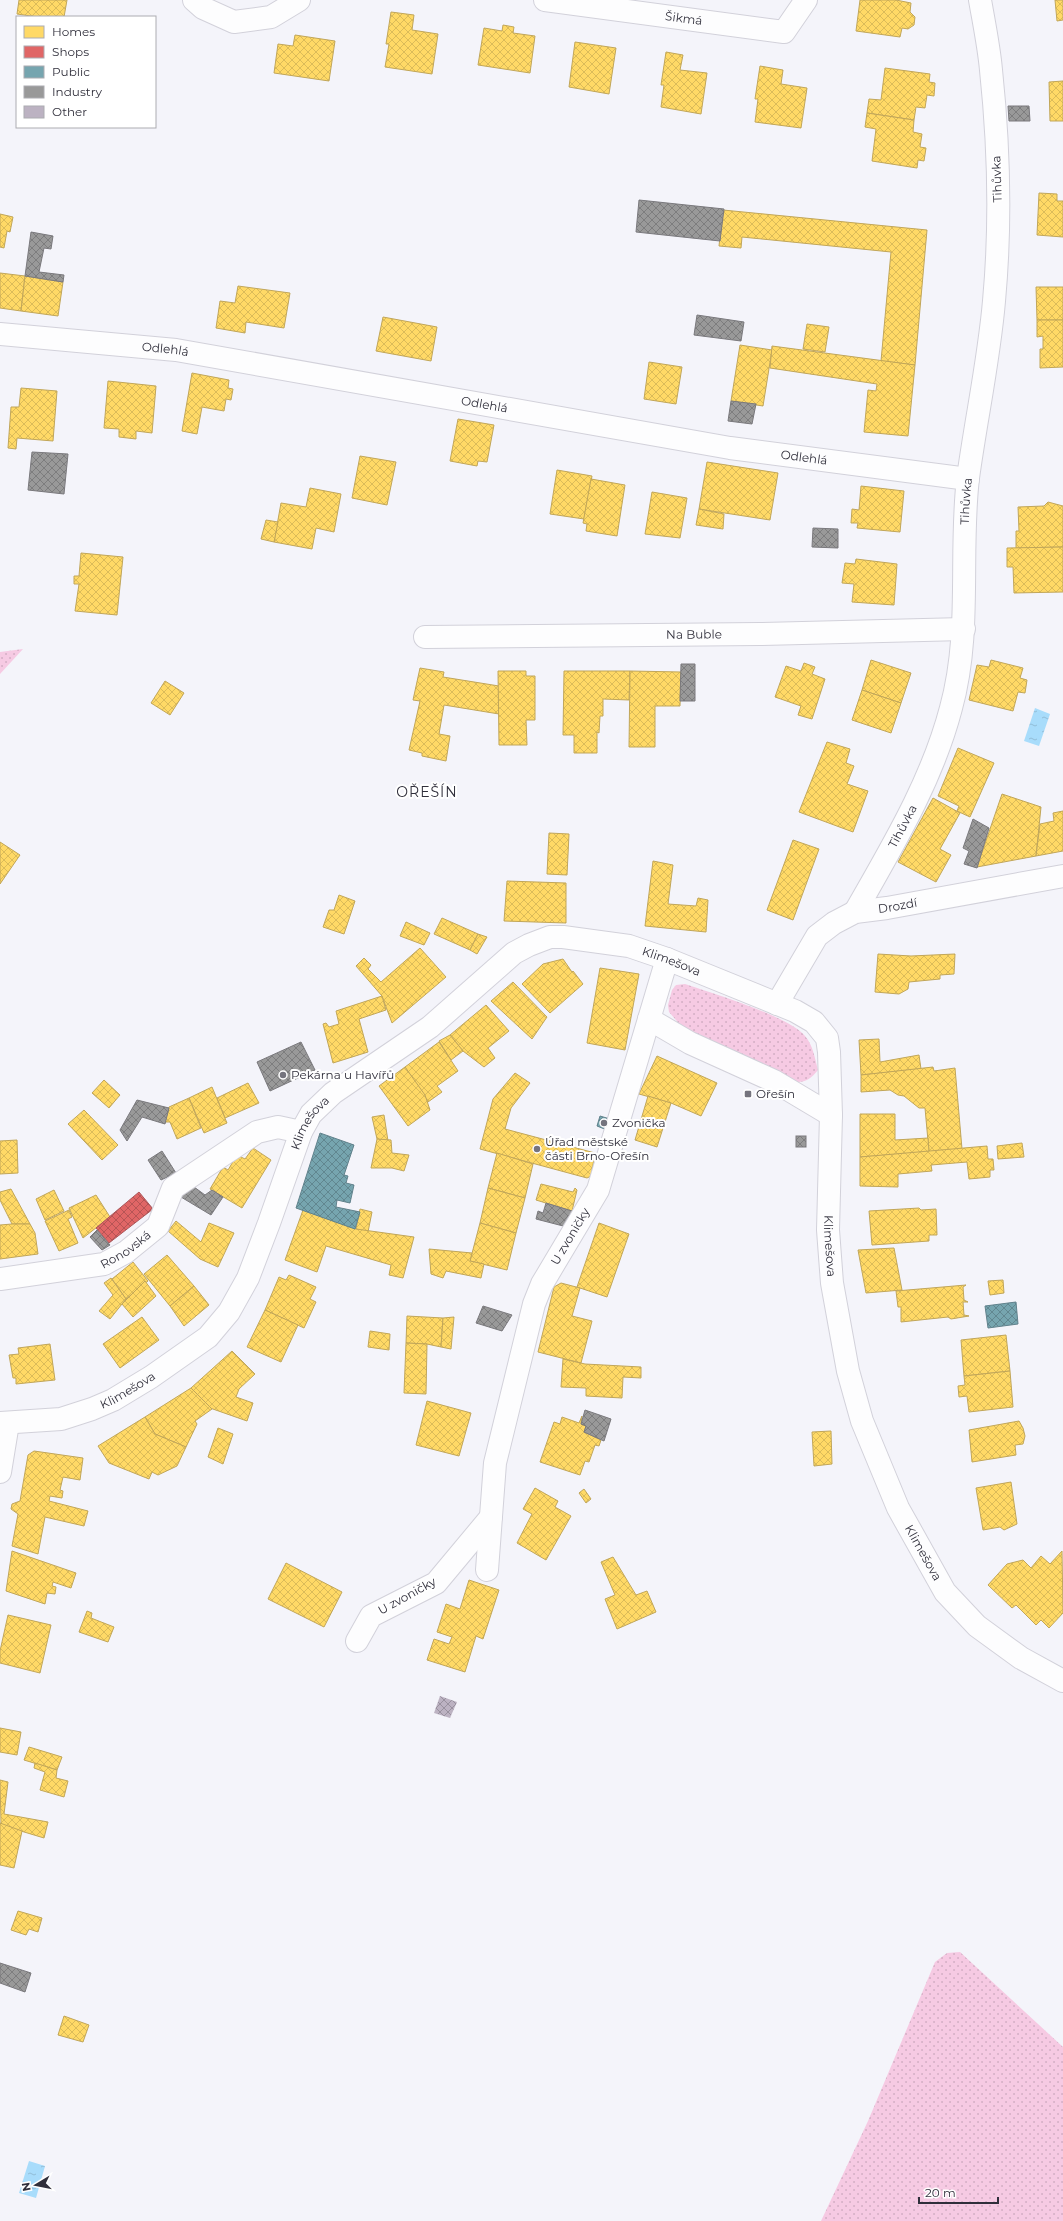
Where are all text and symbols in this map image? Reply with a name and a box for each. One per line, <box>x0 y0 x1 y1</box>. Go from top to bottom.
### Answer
street label: Šikmá <box>664 8 703 28</box>
legend <box>16 16 156 128</box>
text: Homes <box>52 24 95 39</box>
text: Shops <box>52 44 89 59</box>
text: Public <box>52 64 90 79</box>
text: Industry <box>52 84 102 99</box>
text: Other <box>52 104 87 119</box>
street label: Tihůvka <box>988 155 1005 203</box>
street label: Odlehlá <box>141 339 190 359</box>
street label: Odlehlá <box>460 393 509 416</box>
street label: Odlehlá <box>780 447 828 468</box>
street label: Tihůvka <box>957 477 975 525</box>
street label: Na Buble <box>666 626 722 642</box>
district label: OŘEŠÍN <box>396 783 458 801</box>
street label: Tihůvka <box>885 802 920 851</box>
street label: Drozdí <box>877 895 919 916</box>
street label: Klimešova <box>640 943 703 979</box>
place label: Pekárna u Havířů <box>291 1067 394 1082</box>
marker: Pekárna u Havířů <box>278 1070 288 1080</box>
place label: Ořešín <box>756 1086 795 1101</box>
marker: Ořešín <box>743 1089 753 1099</box>
street label: Klimešova <box>287 1093 332 1152</box>
place label: Zvonička <box>612 1115 666 1130</box>
marker: Zvonička <box>599 1118 609 1128</box>
place label: Úřad městské části Brno-Ořešín <box>545 1134 649 1163</box>
marker: Úřad městské části Brno-Ořešín <box>532 1144 542 1154</box>
street label: U zvoničky <box>547 1204 593 1267</box>
street label: Klimešova <box>821 1215 839 1277</box>
street label: Ronovská <box>97 1227 154 1272</box>
street label: Klimešova <box>98 1368 158 1412</box>
street label: Klimešova <box>902 1522 945 1583</box>
street label: U zvoničky <box>375 1573 439 1618</box>
north arrow <box>16 2165 56 2205</box>
scale bar <box>919 2179 998 2205</box>
text: N <box>18 2181 34 2192</box>
text: 20 m <box>925 2185 956 2200</box>

